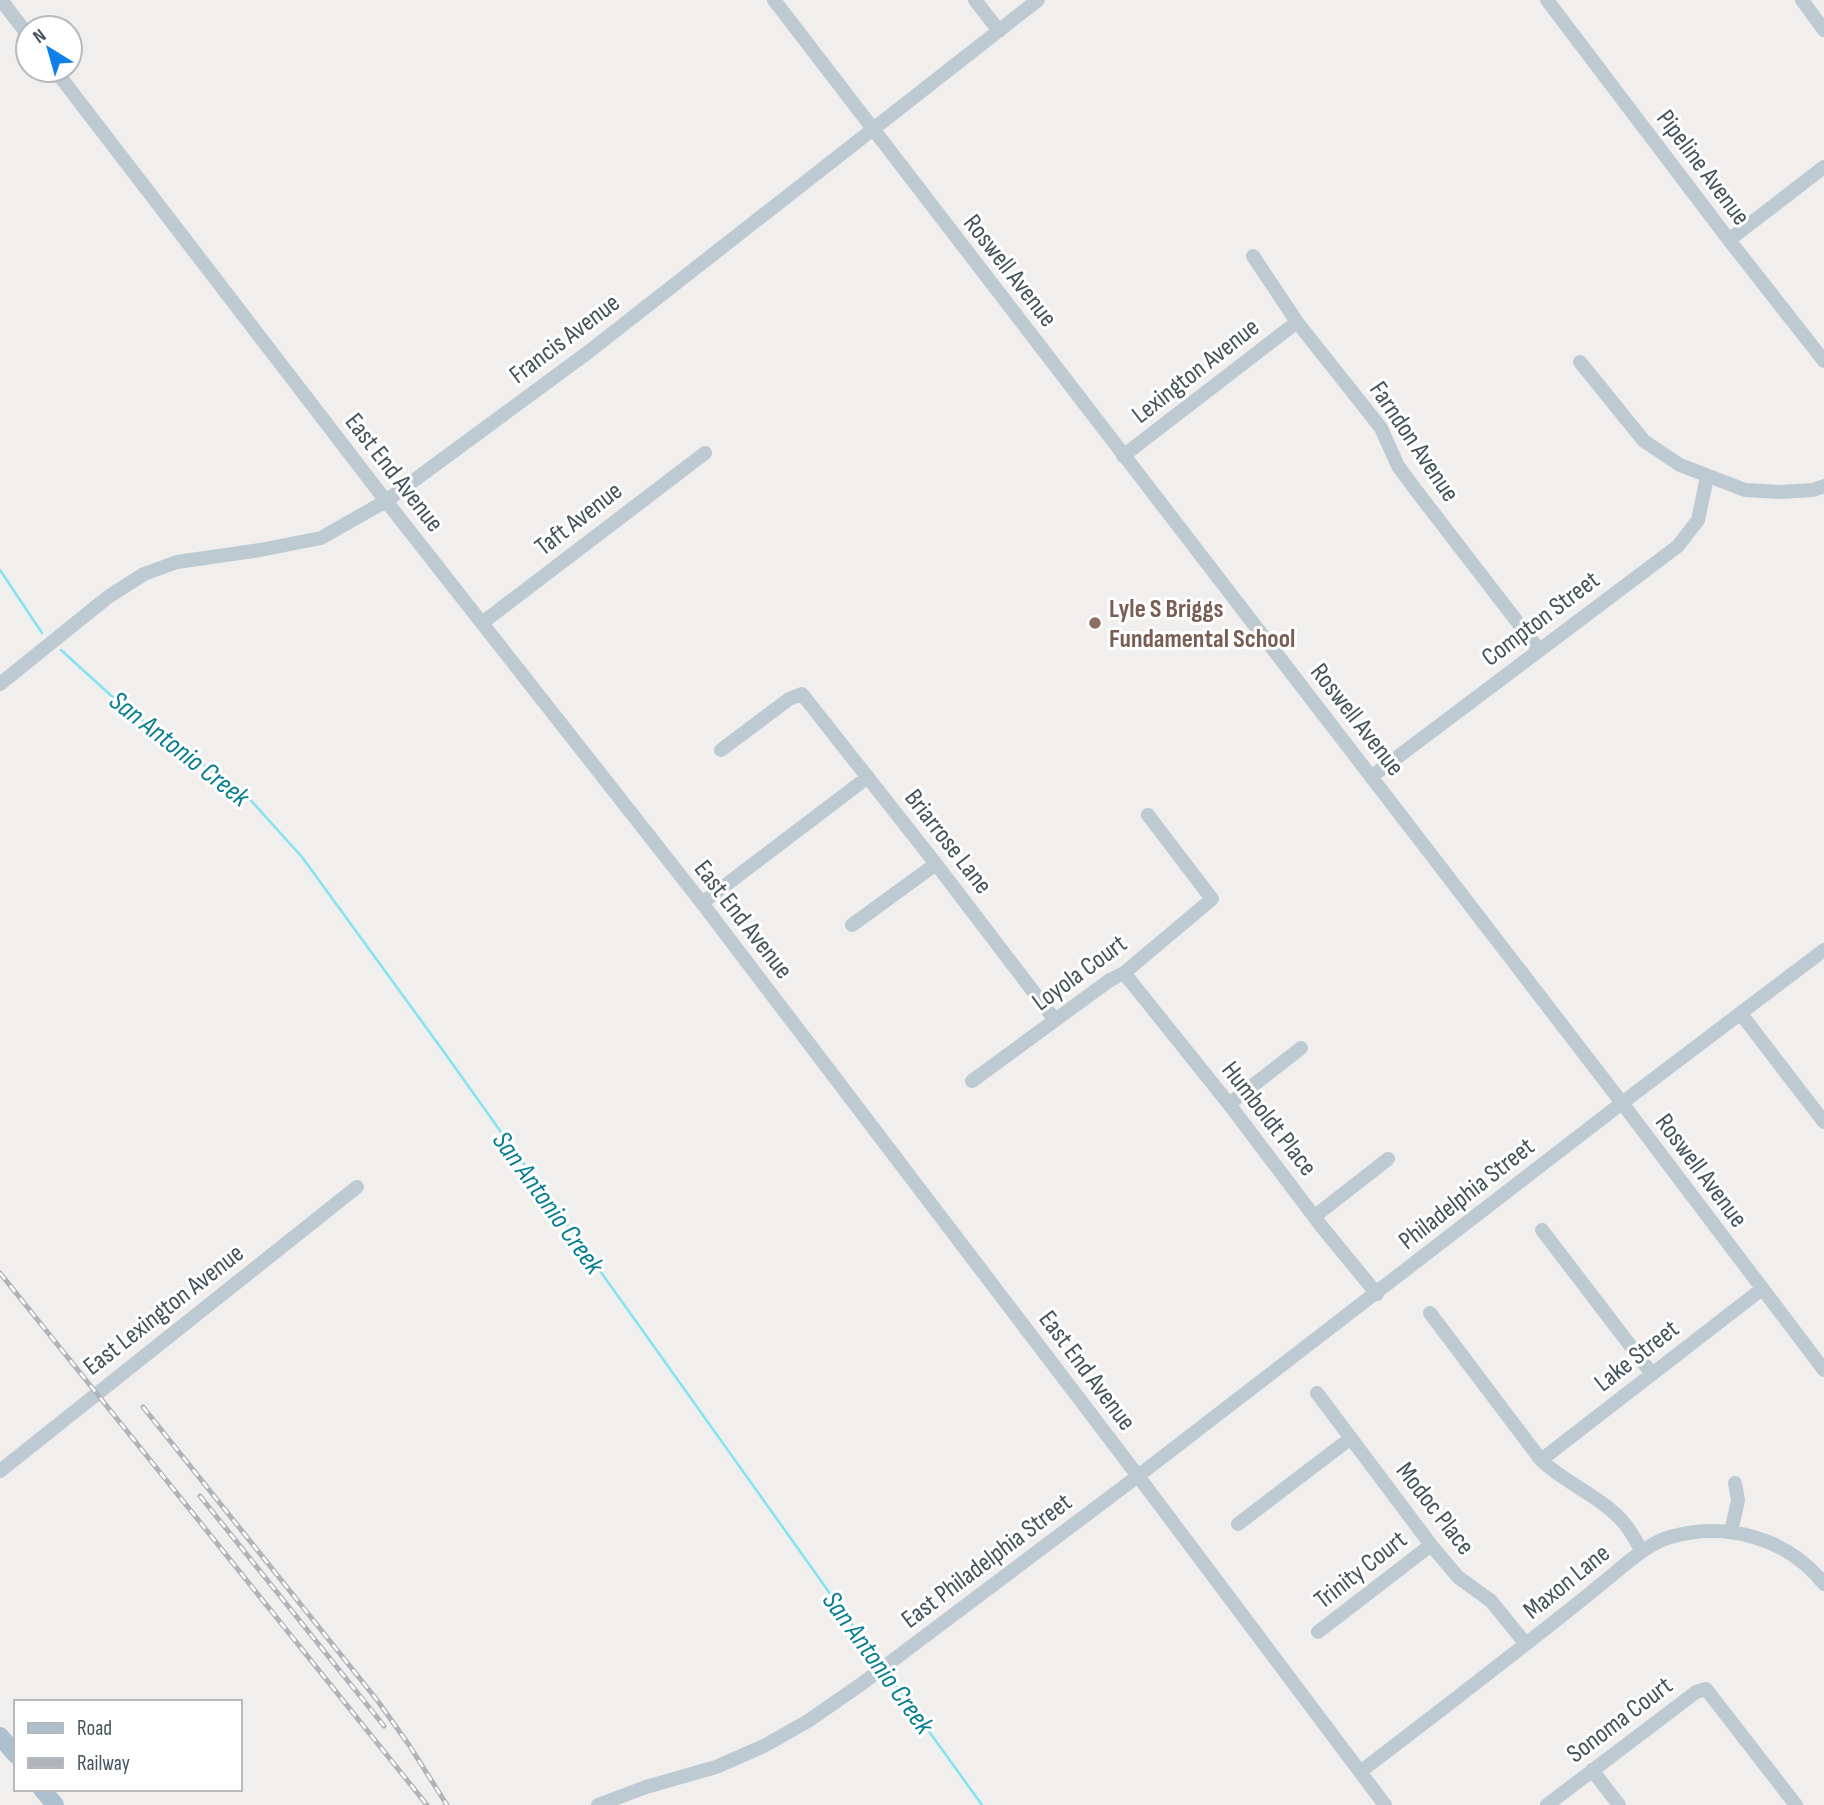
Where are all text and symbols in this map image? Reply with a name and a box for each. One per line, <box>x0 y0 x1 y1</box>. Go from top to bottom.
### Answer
north arrow <box>14 14 84 84</box>
text: N <box>29 24 51 49</box>
street label: Pipeline Avenue <box>1649 104 1756 232</box>
street label: Roswell Avenue <box>956 209 1063 333</box>
street label: Francis Avenue <box>504 288 626 391</box>
street label: Lexington Avenue <box>1126 312 1266 430</box>
street label: Farndon Avenue <box>1362 376 1465 508</box>
street label: East End Avenue <box>338 407 450 538</box>
street label: Taft Avenue <box>529 476 629 563</box>
street label: Compton Street <box>1476 565 1606 673</box>
place label: Lyle S Briggs Fundamental School <box>1109 594 1295 655</box>
marker: Lyle S Briggs Fundamental School <box>1087 615 1103 631</box>
street label: Roswell Avenue <box>1303 658 1410 782</box>
water label: San Antonio Creek <box>103 684 257 815</box>
street label: Briarrose Lane <box>897 783 998 900</box>
street label: East End Avenue <box>687 854 799 985</box>
street label: Loyola Court <box>1027 929 1133 1018</box>
street label: Humboldt Place <box>1215 1056 1323 1182</box>
street label: Roswell Avenue <box>1648 1108 1754 1234</box>
water label: San Antonio Creek <box>485 1125 612 1282</box>
street label: Philadelphia Street <box>1393 1132 1541 1257</box>
street label: East Lexington Avenue <box>78 1238 250 1382</box>
street label: East End Avenue <box>1032 1305 1142 1437</box>
street label: Lake Street <box>1589 1314 1685 1399</box>
street label: Modoc Place <box>1389 1456 1481 1561</box>
street label: East Philadelphia Street <box>896 1487 1078 1635</box>
street label: Trinity Court <box>1309 1524 1413 1616</box>
street label: Maxon Lane <box>1518 1538 1616 1626</box>
water label: San Antonio Creek <box>815 1585 942 1742</box>
street label: Sonoma Court <box>1561 1670 1679 1770</box>
legend <box>14 1700 242 1791</box>
text: Road <box>77 1716 112 1741</box>
text: Railway <box>77 1751 130 1776</box>

